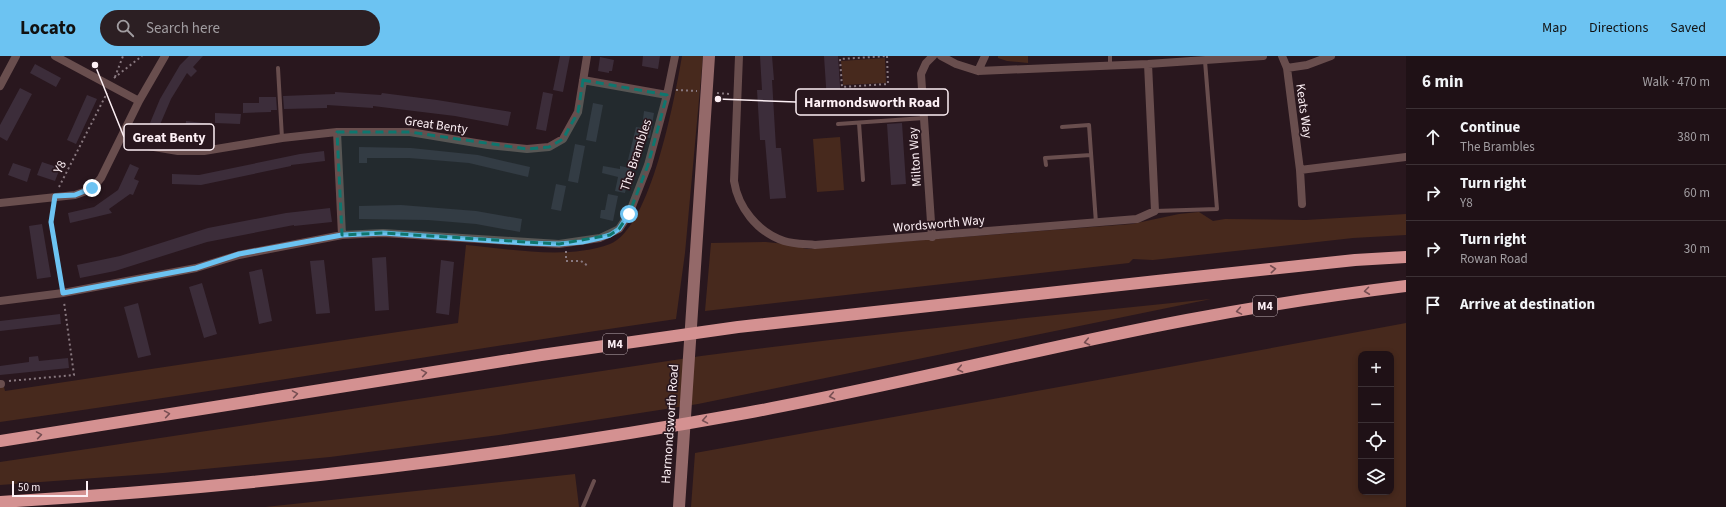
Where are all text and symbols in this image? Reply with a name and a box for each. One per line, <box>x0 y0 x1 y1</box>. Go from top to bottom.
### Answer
search box <box>100 10 380 46</box>
text: Locato <box>20 15 76 42</box>
icon: search <box>114 17 136 39</box>
text: Search here <box>146 18 220 39</box>
text: Map <box>1542 18 1567 38</box>
text: Directions <box>1589 18 1648 38</box>
text: Saved <box>1670 18 1706 38</box>
text: 6 min <box>1422 70 1463 94</box>
text: Walk · 470 m <box>1642 73 1710 91</box>
street label: Keats Way <box>1291 83 1317 139</box>
callout: Harmondsworth Road <box>796 89 948 115</box>
text: Harmondsworth Road <box>804 93 940 113</box>
street label: Great Benty <box>403 112 469 138</box>
street label: The Brambles <box>616 116 656 193</box>
text: Continue <box>1460 117 1520 138</box>
callout: Great Benty <box>124 124 214 150</box>
icon: ahead <box>1422 126 1444 148</box>
street label: Milton Way <box>904 127 926 187</box>
text: Great Benty <box>132 128 206 148</box>
text: 380 m <box>1677 128 1710 146</box>
text: The Brambles <box>1460 138 1535 156</box>
street label: Y8 <box>49 157 71 178</box>
text: Turn right <box>1460 173 1526 194</box>
route end <box>83 179 101 197</box>
icon: right <box>1422 182 1444 204</box>
text: 60 m <box>1684 184 1710 202</box>
text: Y8 <box>1460 194 1473 212</box>
route start <box>620 205 638 223</box>
street label: Wordsworth Way <box>892 211 986 237</box>
text: Turn right <box>1460 229 1526 250</box>
icon: right <box>1422 238 1444 260</box>
text: 30 m <box>1684 240 1710 258</box>
text: Rowan Road <box>1460 250 1528 268</box>
one-way arrow <box>1270 264 1276 273</box>
one-way arrow <box>1364 286 1370 295</box>
icon: arrive <box>1422 294 1444 316</box>
text: Arrive at destination <box>1460 294 1595 315</box>
road number: M4 <box>1253 296 1277 316</box>
one-way arrow <box>1236 306 1242 315</box>
road number: M4 <box>603 334 627 354</box>
one-way arrow <box>1084 337 1090 345</box>
map controls <box>1358 351 1394 495</box>
button: + <box>1358 351 1394 387</box>
street label: Harmondsworth Road <box>657 364 683 484</box>
one-way arrow <box>957 365 963 373</box>
one-way arrow <box>421 369 427 378</box>
button: − <box>1358 387 1394 423</box>
one-way arrow <box>292 390 298 399</box>
one-way arrow <box>829 391 836 400</box>
one-way arrow <box>164 410 170 419</box>
one-way arrow <box>702 415 708 424</box>
button: locate <box>1358 423 1394 459</box>
one-way arrow <box>35 431 42 440</box>
button: layers <box>1358 459 1394 495</box>
scale bar <box>12 479 88 498</box>
text: 50 m <box>18 480 40 495</box>

